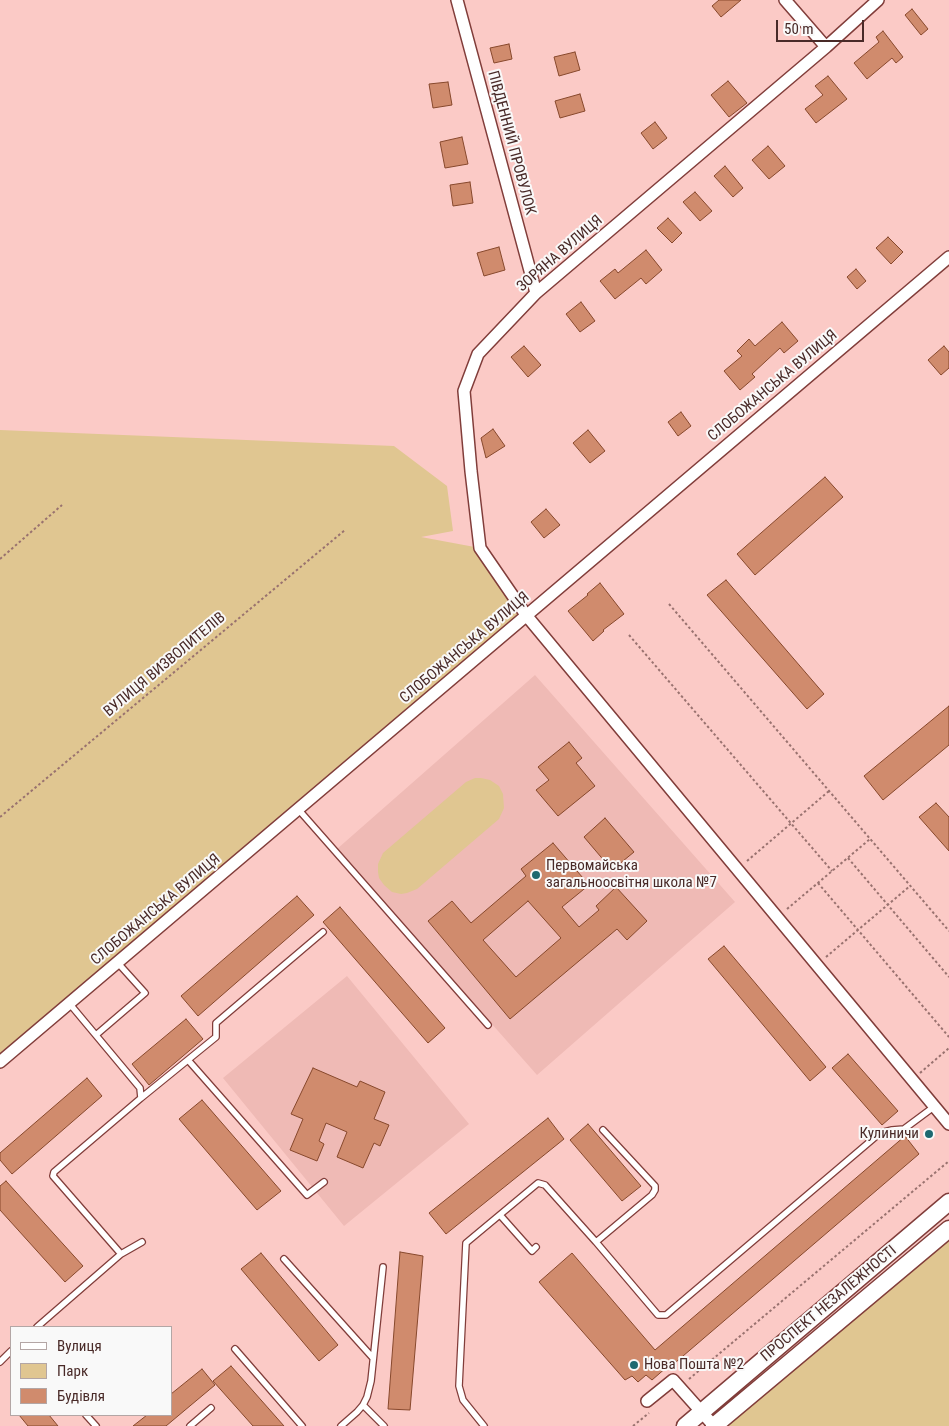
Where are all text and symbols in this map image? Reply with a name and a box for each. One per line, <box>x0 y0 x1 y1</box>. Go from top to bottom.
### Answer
scale bar <box>779 10 866 42</box>
text: 50 m <box>784 20 814 38</box>
street label: ПІВДЕННИЙ ПРОВУЛОК <box>483 69 539 217</box>
street label: ЗОРЯНА ВУЛИЦЯ <box>514 212 606 296</box>
street label: СЛОБОЖАНСЬКА ВУЛИЦЯ <box>705 327 841 445</box>
street label: СЛОБОЖАНСЬКА ВУЛИЦЯ <box>397 589 533 707</box>
street label: ВУЛИЦЯ ВИЗВОЛИТЕЛІВ <box>101 609 229 721</box>
street label: СЛОБОЖАНСЬКА ВУЛИЦЯ <box>88 851 224 969</box>
place label: Первомайська загальноосвітня школа №7 <box>546 857 717 892</box>
marker: Первомайська загальноосвітня школа №7 <box>530 869 542 881</box>
place label: Кулиничи <box>860 1125 919 1143</box>
marker: Кулиничи <box>923 1128 935 1140</box>
street label: ПРОСПЕКТ НЕЗАЛЕЖНОСТІ <box>757 1242 901 1366</box>
legend <box>10 1326 172 1416</box>
text: Вулиця <box>57 1337 102 1355</box>
place label: Нова Пошта №2 <box>644 1356 744 1374</box>
marker: Нова Пошта №2 <box>628 1359 640 1371</box>
text: Парк <box>57 1362 88 1380</box>
text: Будівля <box>57 1387 105 1405</box>

